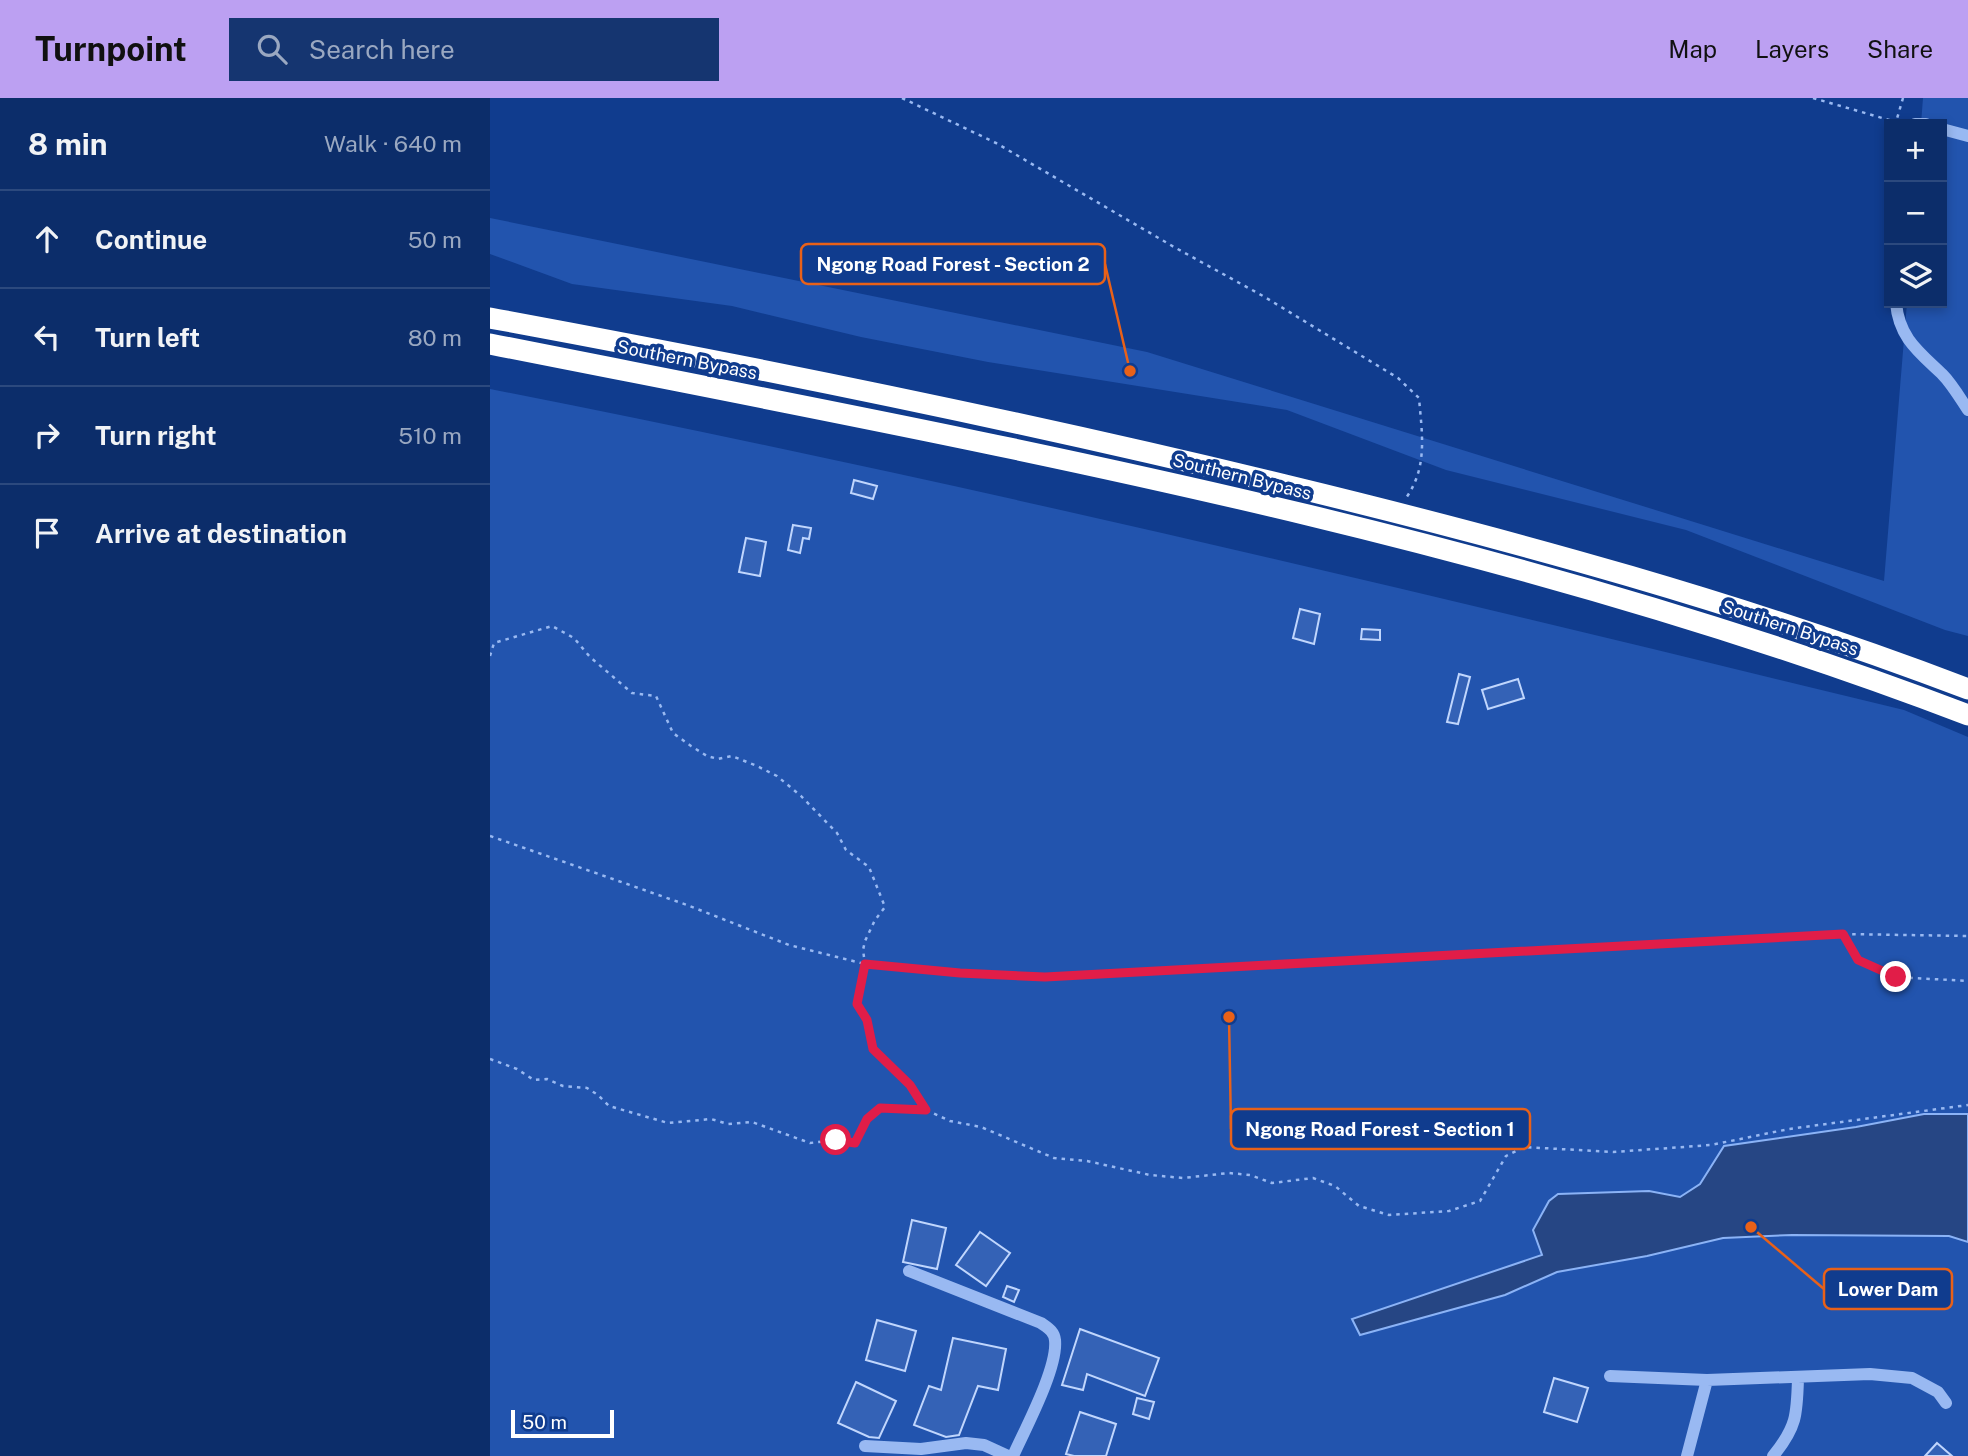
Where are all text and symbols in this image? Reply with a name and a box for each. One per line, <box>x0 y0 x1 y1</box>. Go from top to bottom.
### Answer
search box <box>229 18 719 81</box>
text: Turnpoint <box>35 30 187 68</box>
icon: search <box>253 30 291 68</box>
text: Search here <box>309 34 455 65</box>
text: Map <box>1668 35 1717 63</box>
text: Layers <box>1755 35 1829 63</box>
text: Share <box>1867 35 1933 63</box>
map controls <box>1884 119 1947 308</box>
button: + <box>1884 119 1947 182</box>
text: 8 min <box>28 126 108 162</box>
text: Walk · 640 m <box>324 130 462 157</box>
button: − <box>1884 182 1947 245</box>
icon: ahead <box>28 220 66 258</box>
text: Continue <box>95 224 207 255</box>
text: 50 m <box>408 226 462 253</box>
callout: Ngong Road Forest - Section 2 <box>801 244 1105 284</box>
button: layers <box>1884 245 1947 308</box>
text: Ngong Road Forest - Section 2 <box>816 253 1090 275</box>
icon: left <box>28 318 66 356</box>
text: Turn left <box>95 322 200 353</box>
text: 80 m <box>408 324 462 351</box>
street label: Southern Bypass <box>615 336 759 383</box>
icon: right <box>28 416 66 454</box>
text: Turn right <box>95 420 217 451</box>
text: 510 m <box>398 422 462 449</box>
street label: Southern Bypass <box>1171 449 1314 504</box>
icon: arrive <box>28 514 66 552</box>
text: Arrive at destination <box>95 518 347 549</box>
street label: Southern Bypass <box>1719 596 1861 660</box>
route end <box>1880 961 1911 992</box>
callout: Ngong Road Forest - Section 1 <box>1231 1109 1530 1149</box>
text: Ngong Road Forest - Section 1 <box>1245 1118 1515 1140</box>
route start <box>820 1124 851 1155</box>
callout: Lower Dam <box>1824 1269 1952 1309</box>
text: Lower Dam <box>1838 1278 1938 1300</box>
scale bar <box>511 1407 614 1439</box>
text: 50 m <box>522 1411 567 1433</box>

